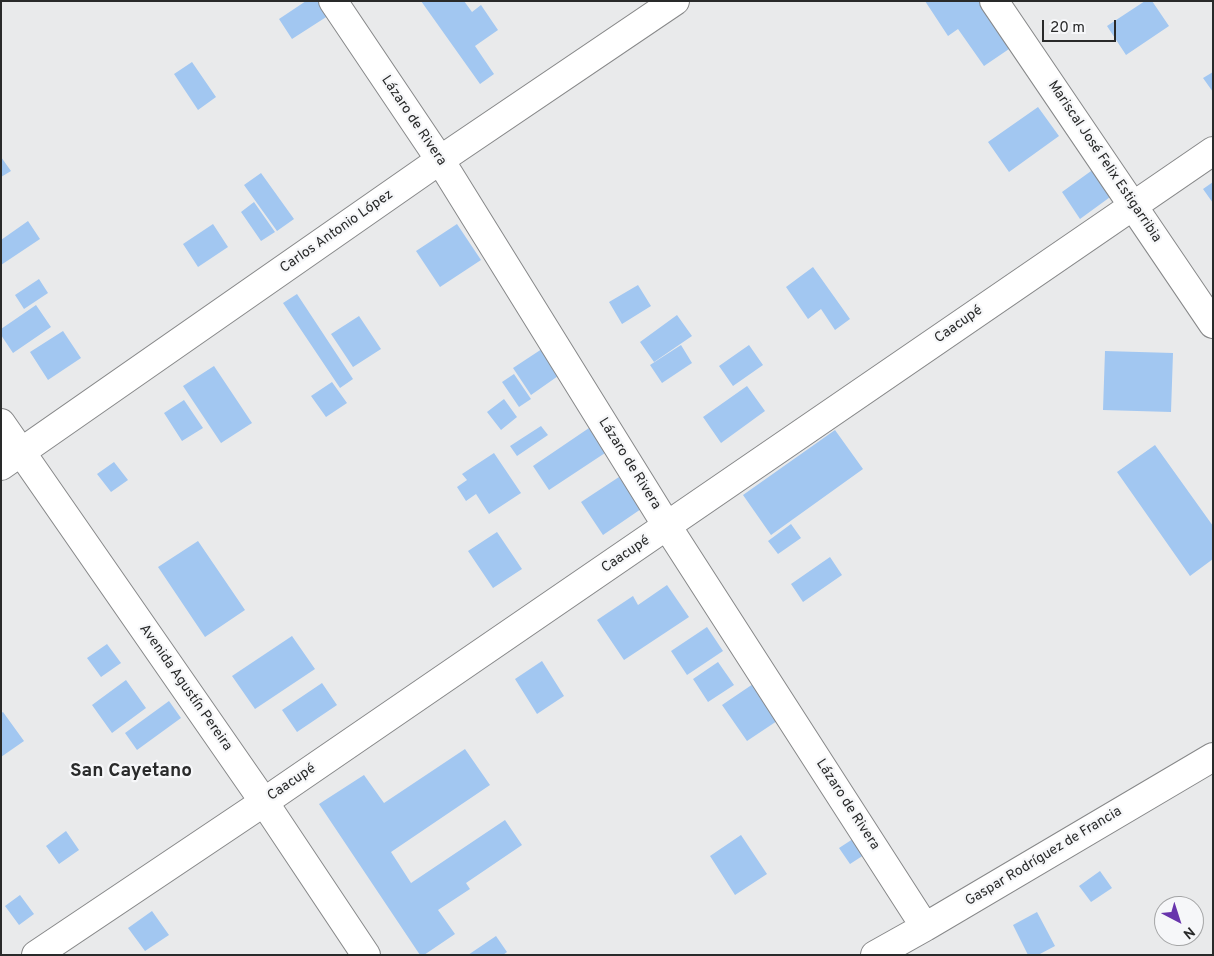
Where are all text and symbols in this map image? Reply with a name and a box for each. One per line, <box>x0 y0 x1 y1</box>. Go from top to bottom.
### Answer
scale bar <box>1044 10 1118 42</box>
text: 20 m <box>1050 19 1085 38</box>
street label: Lázaro de Rivera <box>377 73 449 169</box>
street label: Mariscal José Felix Estigarribia <box>1044 78 1164 246</box>
street label: Carlos Antonio López <box>277 187 397 277</box>
street label: Caacupé <box>932 302 986 348</box>
street label: Lázaro de Rivera <box>594 415 664 513</box>
street label: Caacupé <box>599 533 653 577</box>
street label: Avenida Agustín Pereira <box>135 622 235 754</box>
street label: Lázaro de Rivera <box>811 756 883 854</box>
district label: San Cayetano <box>70 761 192 783</box>
street label: Caacupé <box>265 761 319 805</box>
street label: Gaspar Rodríguez de Francia <box>963 804 1125 910</box>
north arrow <box>1154 896 1204 946</box>
text: N <box>1179 922 1198 942</box>

